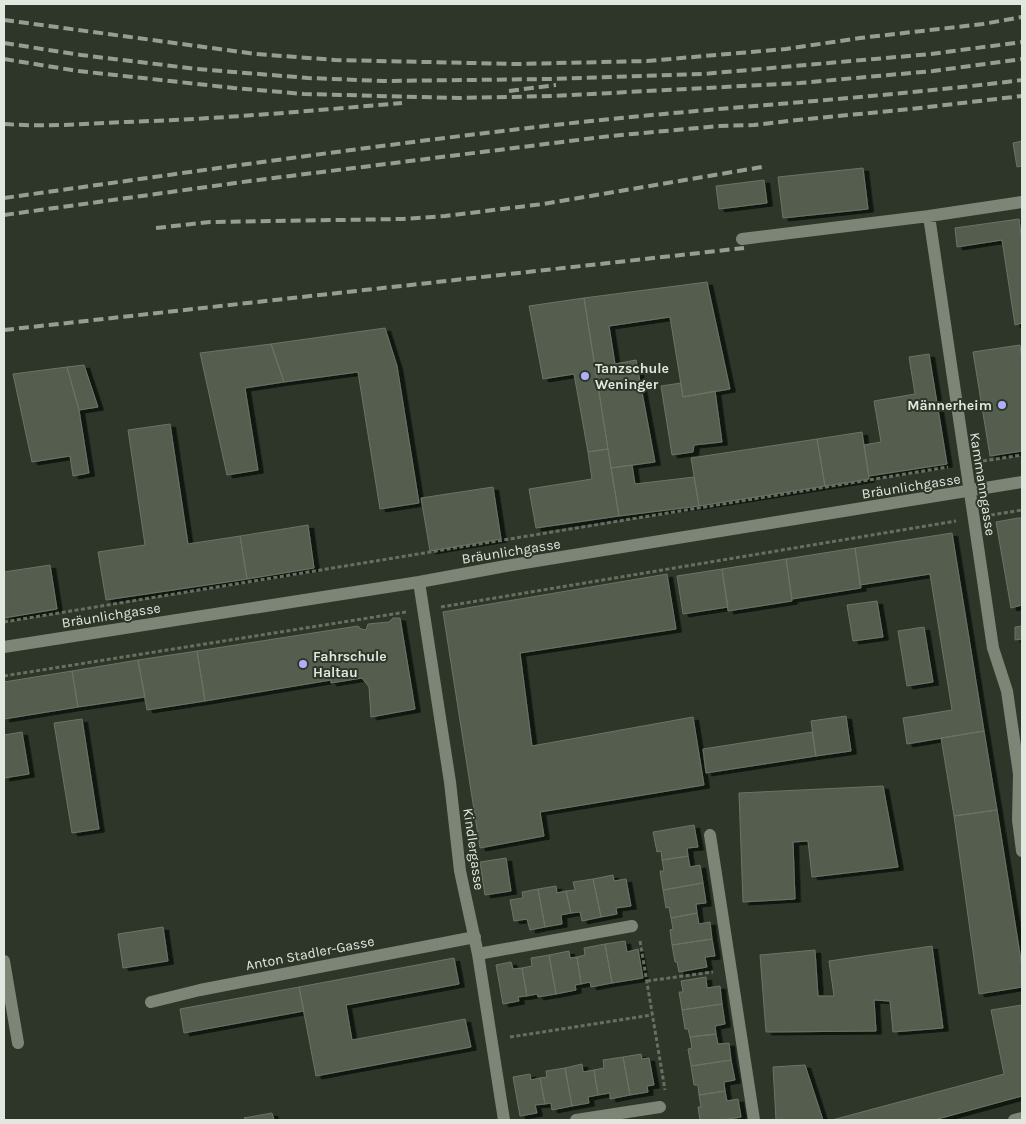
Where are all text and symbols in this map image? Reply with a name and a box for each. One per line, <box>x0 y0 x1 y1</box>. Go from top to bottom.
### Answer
place label: Tanzschule Weninger <box>595 360 669 393</box>
marker: Tanzschule Weninger <box>579 370 591 382</box>
place label: Männerheim <box>907 397 992 414</box>
marker: Männerheim <box>996 399 1008 411</box>
street label: Kammanngasse <box>966 431 999 537</box>
street label: Bräunlichgasse <box>861 470 962 503</box>
street label: Bräunlichgasse <box>461 535 562 568</box>
street label: Bräunlichgasse <box>61 599 162 632</box>
place label: Fahrschule Haltau <box>313 648 387 681</box>
marker: Fahrschule Haltau <box>297 658 309 670</box>
street label: Kindlergasse <box>459 807 488 891</box>
street label: Anton Stadler-Gasse <box>244 933 376 974</box>

